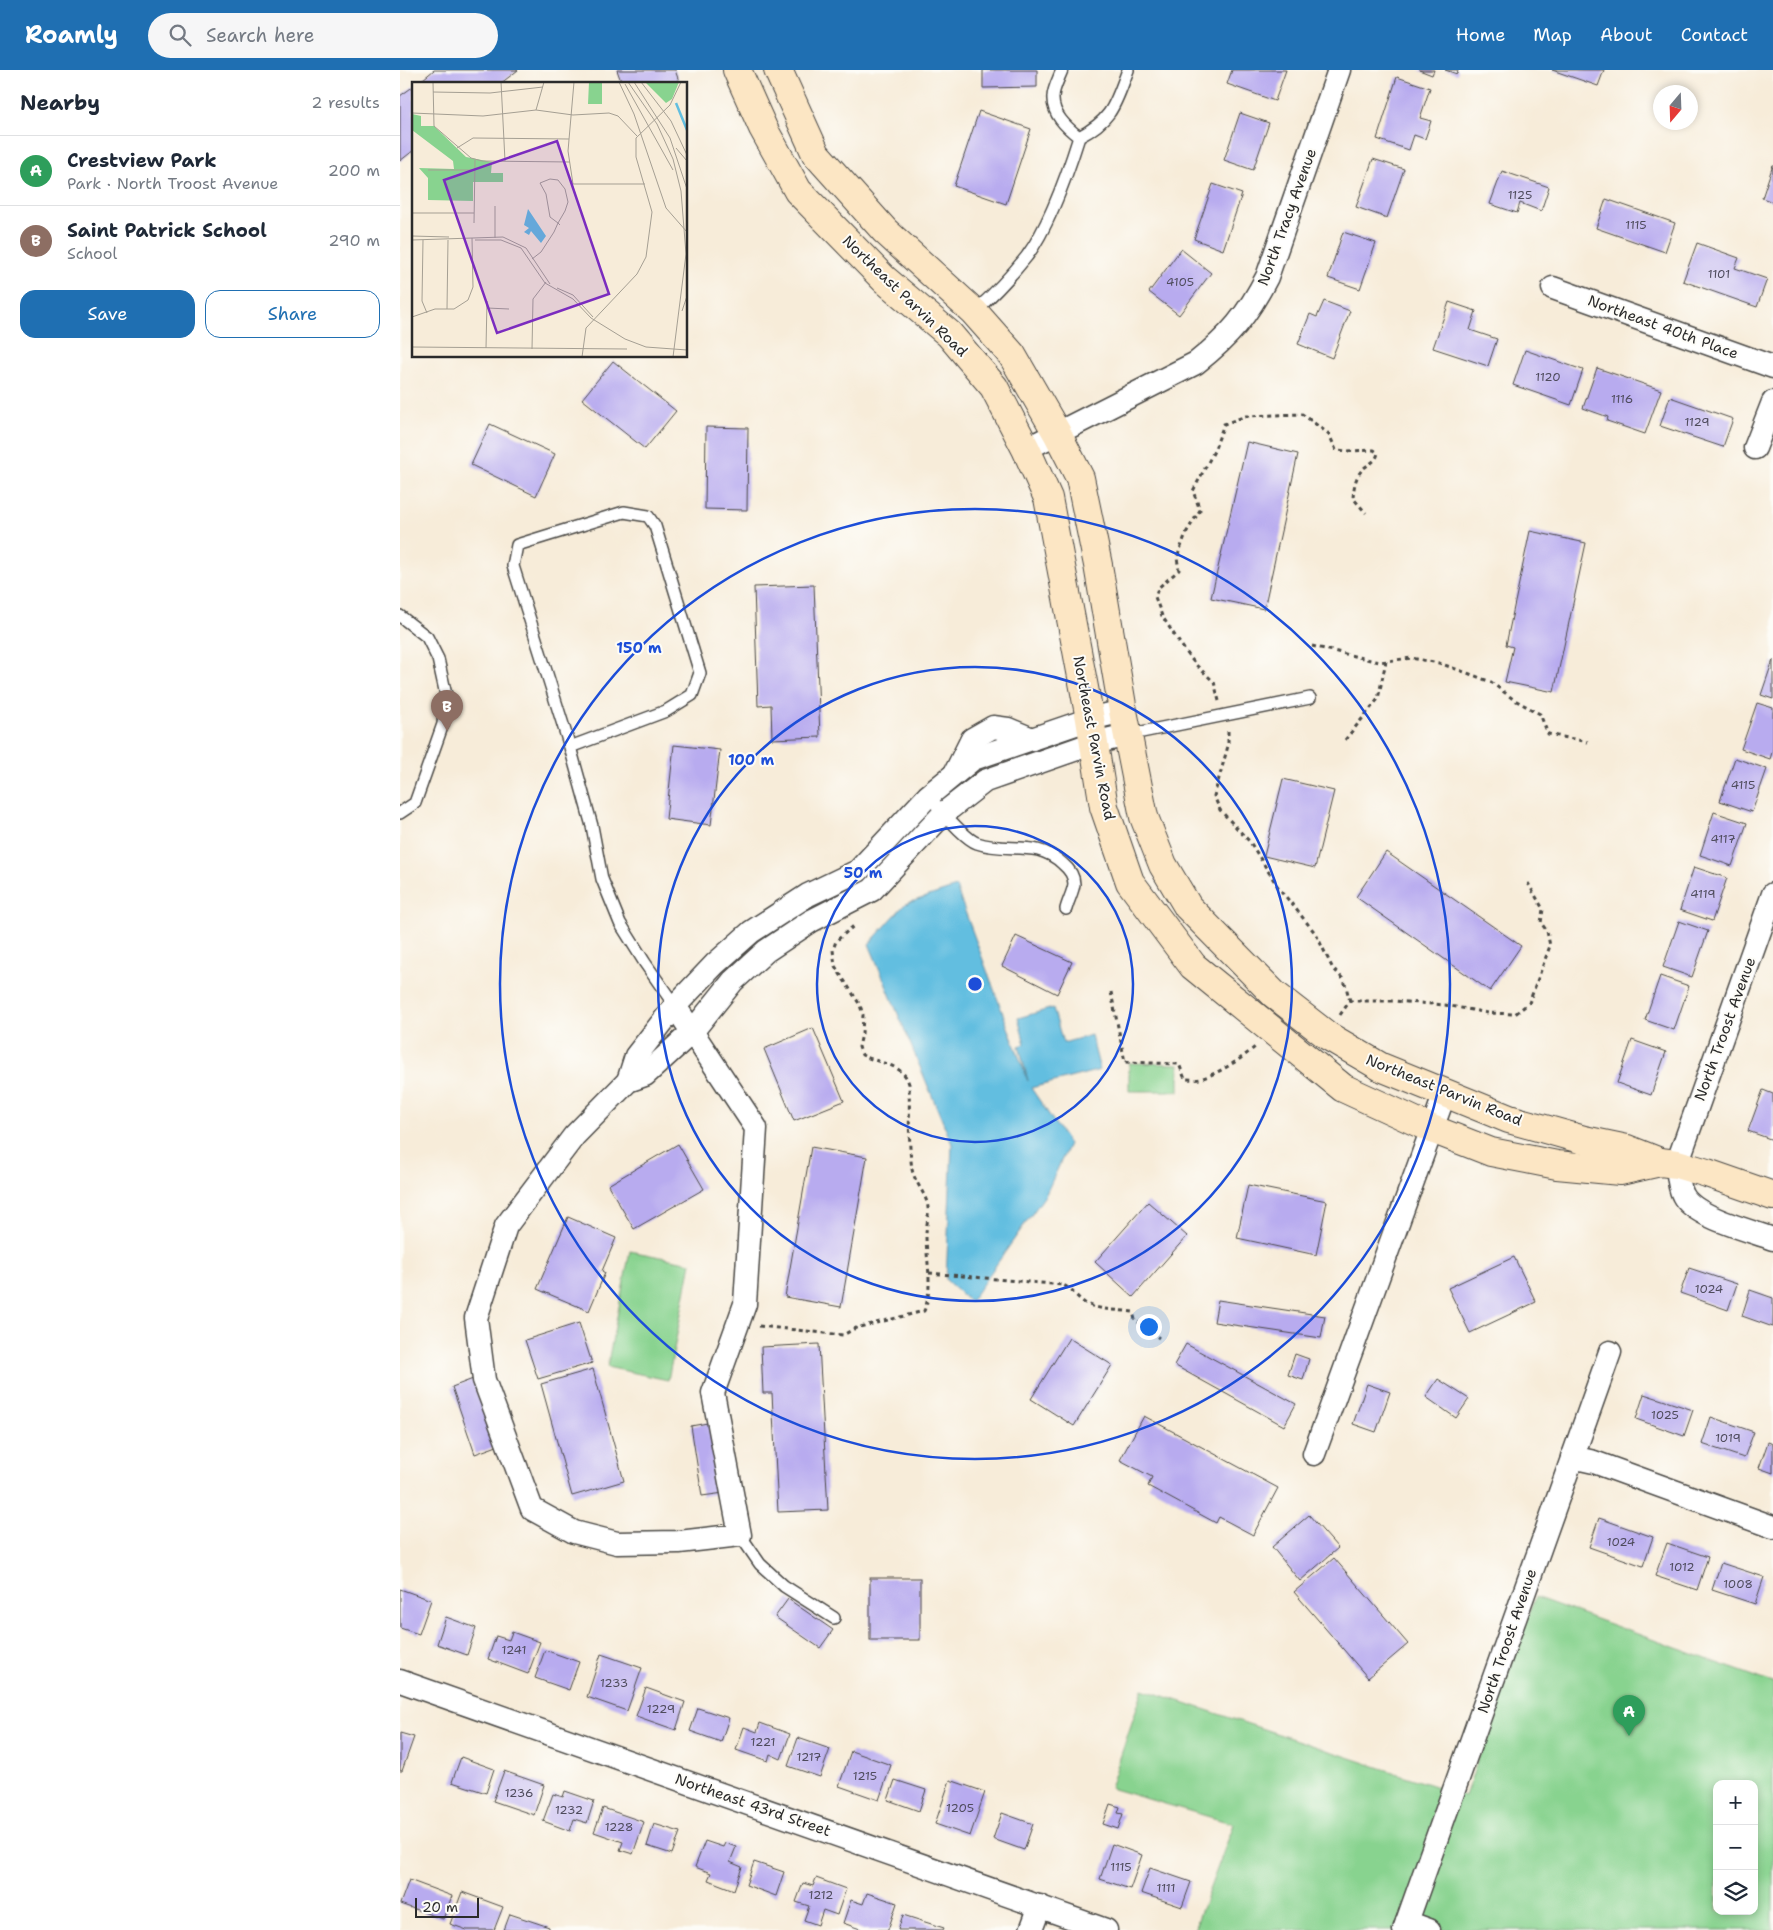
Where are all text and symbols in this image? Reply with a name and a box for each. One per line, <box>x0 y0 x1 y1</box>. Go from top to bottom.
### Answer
search box <box>148 13 498 58</box>
text: Roamly <box>25 19 118 51</box>
icon: search <box>166 21 194 49</box>
text: Search here <box>206 23 315 48</box>
text: Home <box>1456 23 1505 47</box>
text: Map <box>1533 23 1572 47</box>
text: About <box>1600 23 1653 47</box>
text: Contact <box>1681 23 1748 47</box>
inset map <box>412 82 688 358</box>
north arrow <box>1653 85 1698 130</box>
text: Nearby <box>20 89 100 117</box>
text: 2 results <box>311 92 380 113</box>
street label: North Tracy Avenue <box>1253 146 1321 288</box>
text: Crestview Park <box>67 148 217 173</box>
text: A <box>30 160 42 181</box>
text: 200 m <box>328 160 380 181</box>
text: Park · North Troost Avenue <box>67 173 278 194</box>
house number: 1125 <box>1508 187 1532 203</box>
house number: 1115 <box>1625 217 1647 233</box>
text: Saint Patrick School <box>67 218 267 243</box>
text: B <box>31 230 41 251</box>
text: 290 m <box>328 230 380 251</box>
street label: Northeast Parvin Road <box>838 231 972 361</box>
text: School <box>67 243 117 264</box>
house number: 1101 <box>1708 266 1730 282</box>
house number: 4105 <box>1166 274 1194 290</box>
button: Save <box>20 290 195 338</box>
button: Share <box>205 290 380 338</box>
street label: Northeast 40th Place <box>1585 290 1741 364</box>
house number: 1120 <box>1535 369 1561 385</box>
house number: 1116 <box>1611 391 1633 407</box>
house number: 1129 <box>1684 414 1710 430</box>
text: 150 m <box>616 638 662 658</box>
street label: Northeast Parvin Road <box>1068 654 1120 822</box>
pin: B <box>431 690 463 731</box>
text: 100 m <box>728 750 774 770</box>
house number: 4115 <box>1731 777 1755 793</box>
house number: 4117 <box>1710 831 1736 847</box>
text: 50 m <box>844 863 883 883</box>
house number: 4119 <box>1690 886 1716 902</box>
street label: North Troost Avenue <box>1690 954 1760 1104</box>
centre of rings <box>966 975 984 993</box>
street label: Northeast Parvin Road <box>1363 1049 1526 1131</box>
house number: 1024 <box>1695 1281 1723 1297</box>
your location <box>1136 1314 1162 1340</box>
house number: 1025 <box>1651 1407 1679 1423</box>
house number: 1019 <box>1715 1430 1741 1446</box>
house number: 1024 <box>1607 1534 1635 1550</box>
house number: 1012 <box>1669 1559 1695 1575</box>
street label: North Troost Avenue <box>1473 1566 1541 1716</box>
house number: 1008 <box>1723 1576 1753 1592</box>
house number: 1241 <box>502 1642 526 1658</box>
house number: 1233 <box>600 1675 628 1691</box>
pin: A <box>1613 1695 1645 1736</box>
house number: 1229 <box>647 1701 675 1717</box>
house number: 1221 <box>750 1734 776 1750</box>
house number: 1217 <box>797 1749 822 1765</box>
house number: 1215 <box>853 1768 877 1784</box>
street label: Northeast 43rd Street <box>672 1769 834 1841</box>
map controls <box>1713 1780 1758 1915</box>
button: + <box>1713 1780 1758 1825</box>
house number: 1236 <box>505 1785 533 1801</box>
house number: 1205 <box>946 1800 974 1816</box>
house number: 1232 <box>555 1802 583 1818</box>
house number: 1228 <box>605 1819 633 1835</box>
button: − <box>1713 1825 1758 1870</box>
house number: 1115 <box>1110 1859 1132 1875</box>
button: layers <box>1713 1870 1758 1915</box>
house number: 1111 <box>1157 1880 1175 1896</box>
house number: 1212 <box>808 1887 834 1903</box>
scale bar <box>415 1895 479 1918</box>
text: 20 m <box>422 1898 458 1916</box>

